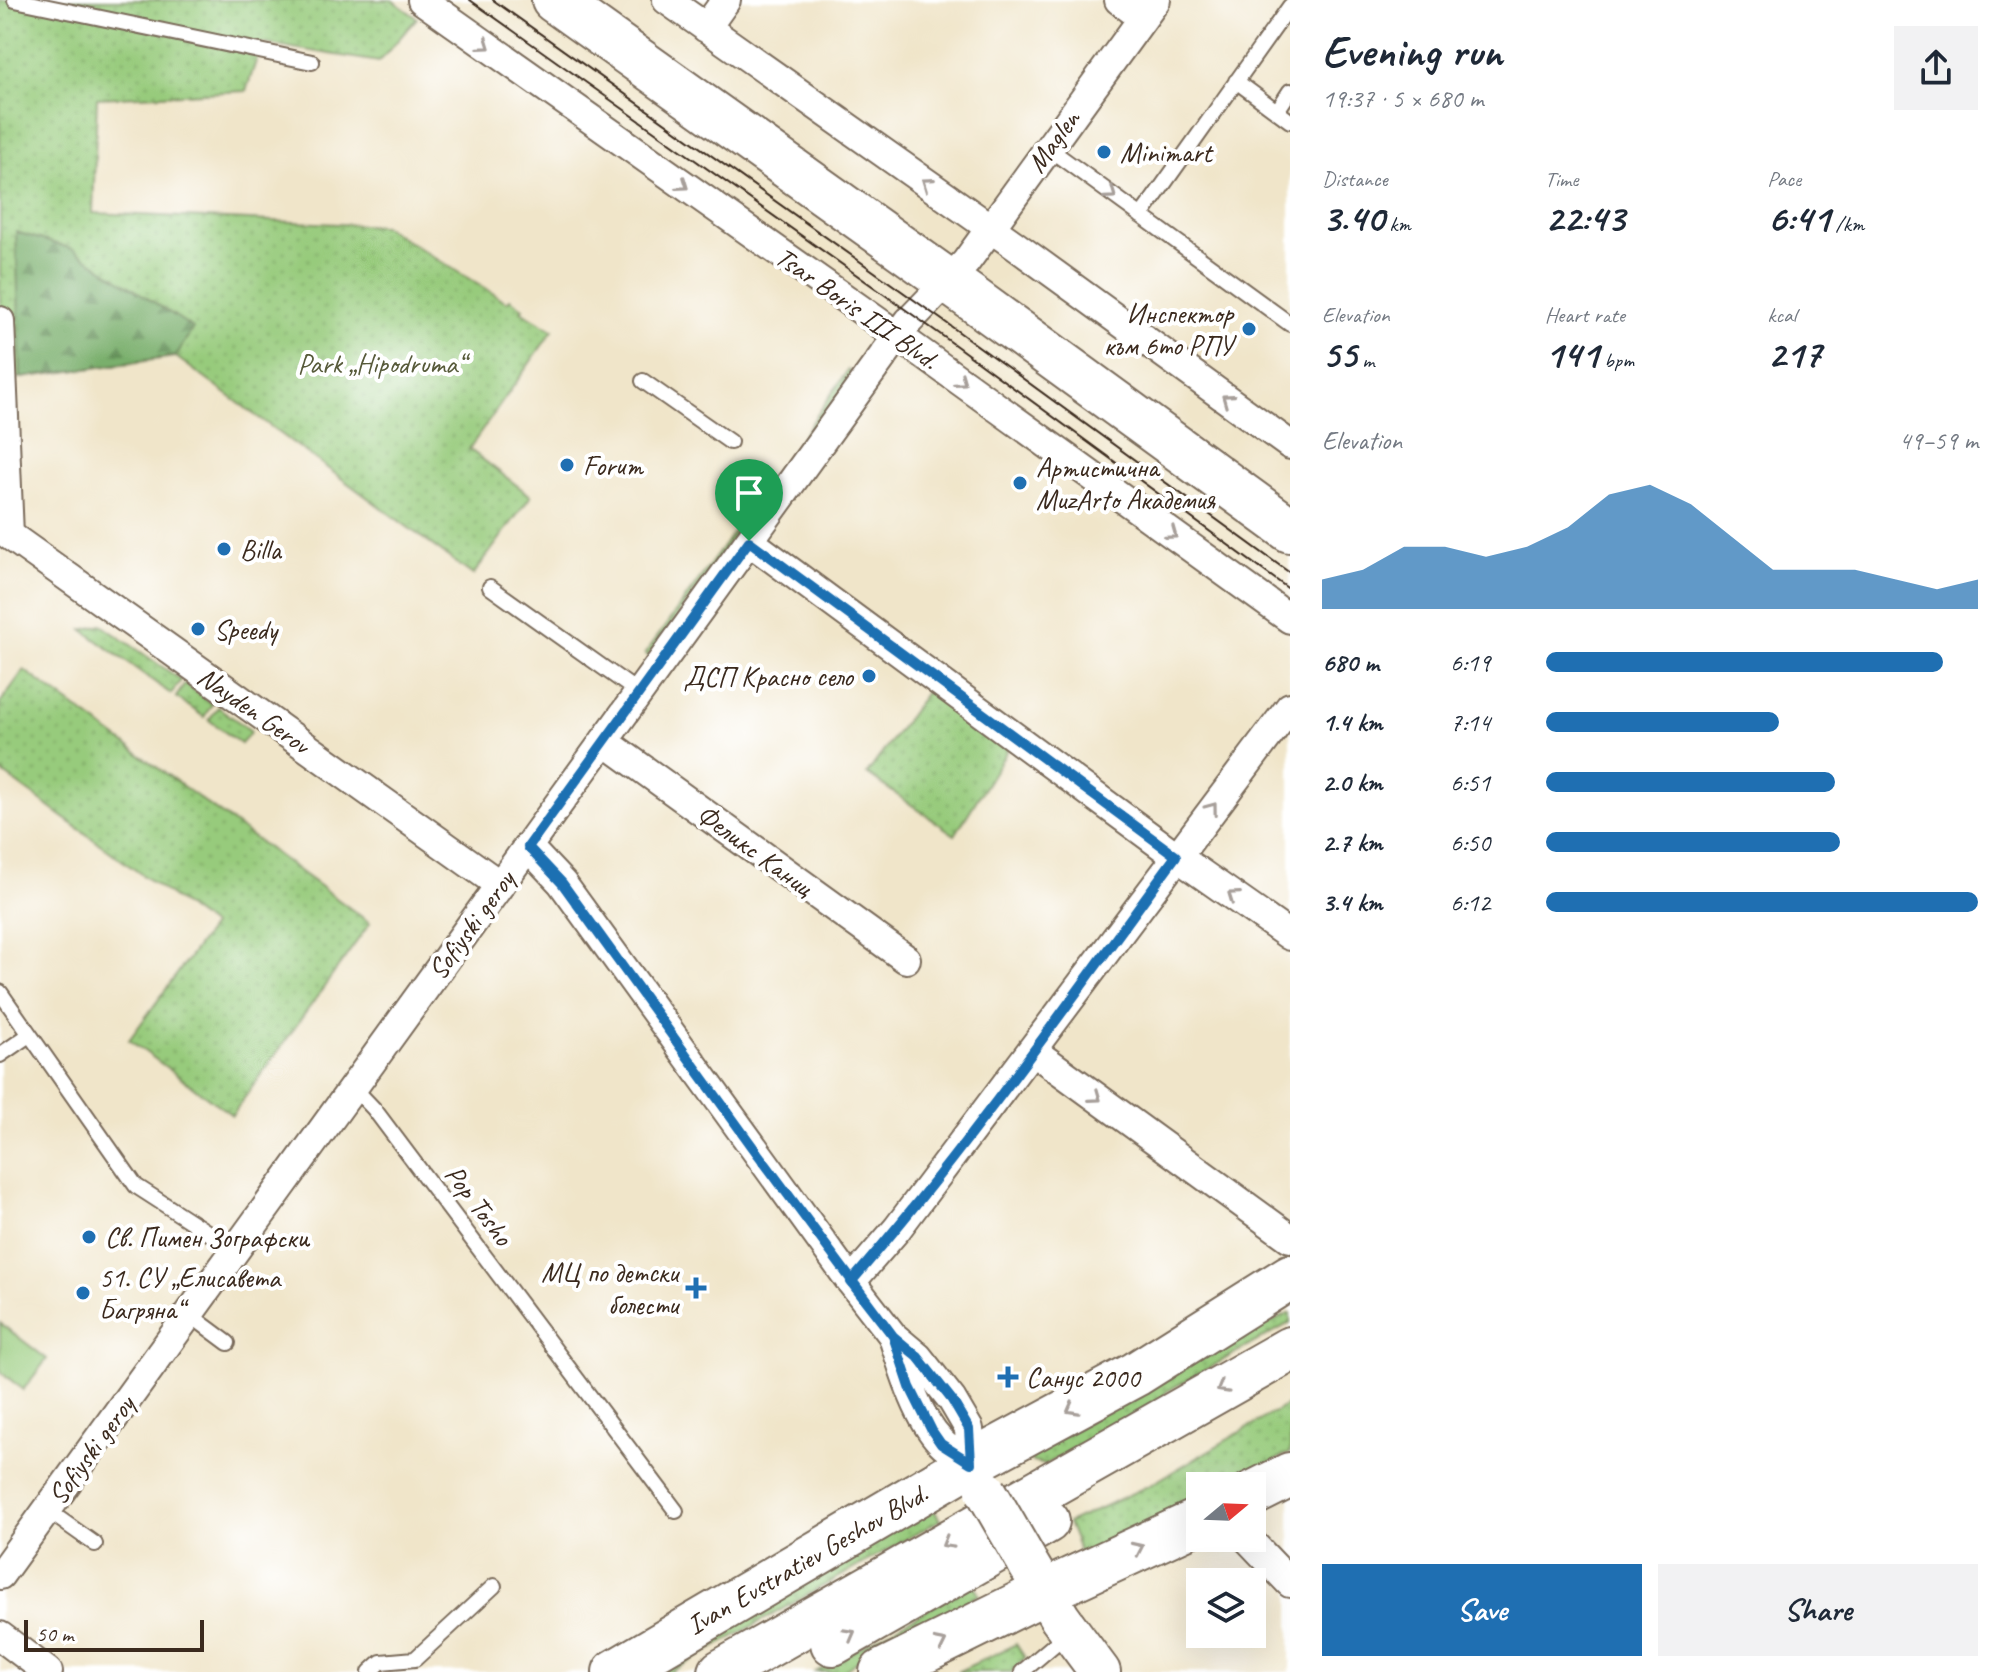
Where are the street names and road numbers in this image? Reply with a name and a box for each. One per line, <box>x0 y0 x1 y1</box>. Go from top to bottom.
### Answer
street label: Maglen <box>1019 102 1088 179</box>
street label: Tsar Boris III Blvd. <box>769 239 946 377</box>
street label: Nayden Gerov <box>191 659 319 763</box>
street label: Феликс Каниц <box>690 796 821 905</box>
street label: Sofiyski geroy <box>420 862 524 986</box>
street label: Pop Tosho <box>437 1158 522 1254</box>
street label: Sofiyski geroy <box>40 1387 144 1511</box>
street label: Ivan Evstratiev Geshov Blvd. <box>680 1475 934 1642</box>

